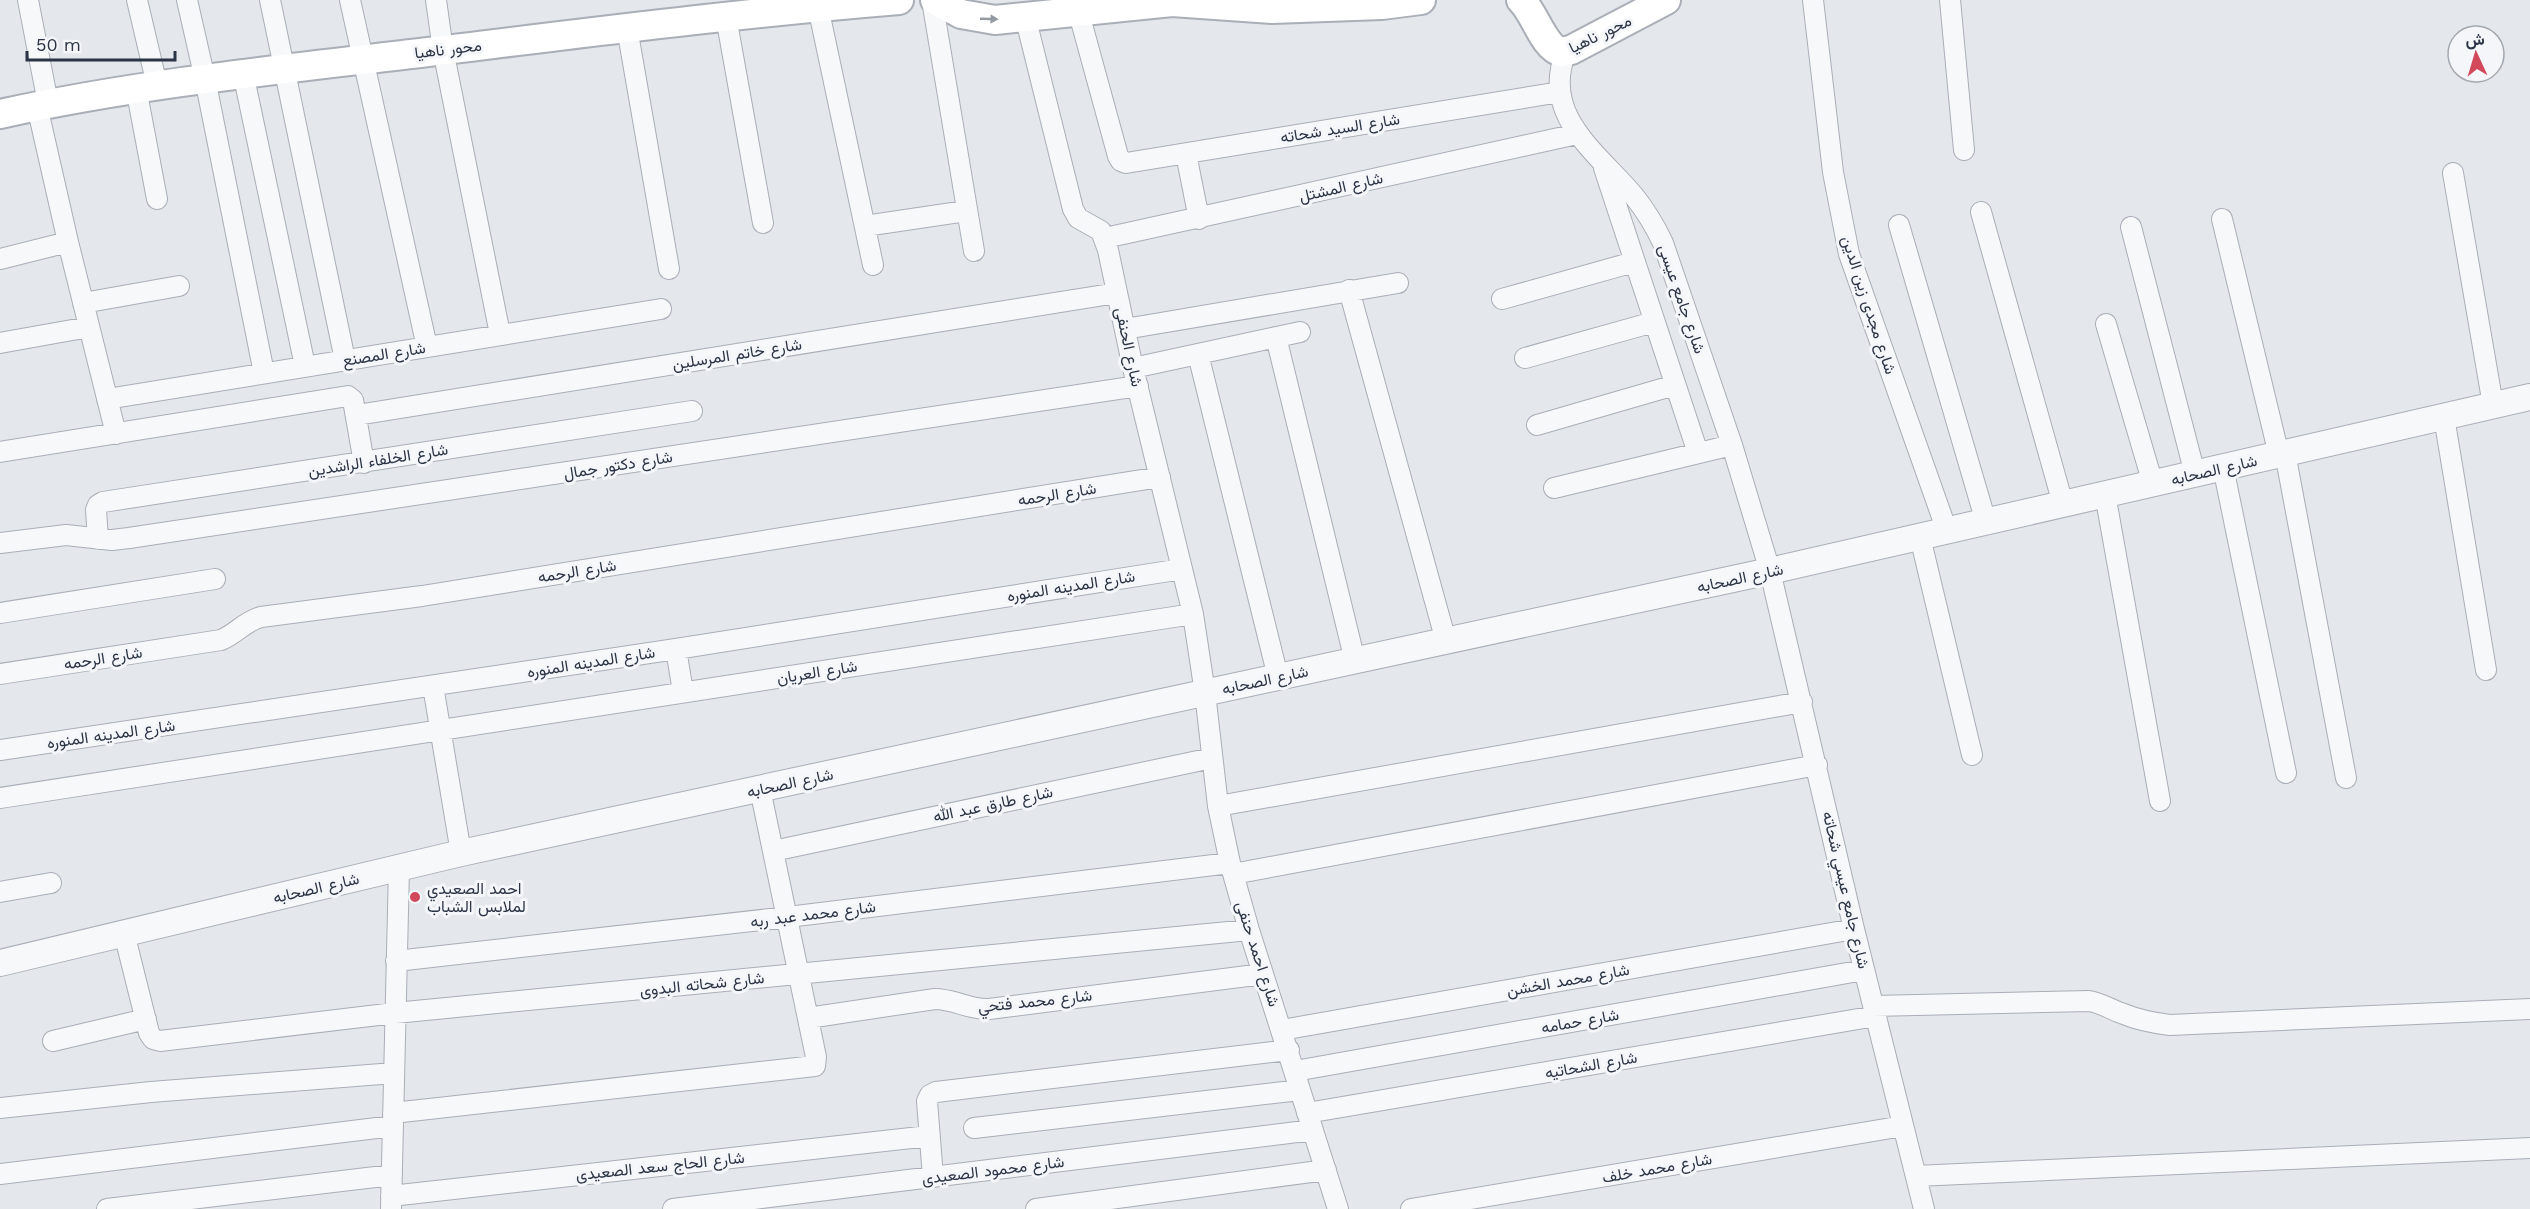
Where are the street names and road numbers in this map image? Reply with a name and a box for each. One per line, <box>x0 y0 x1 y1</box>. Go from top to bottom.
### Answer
street label: محور ناهيا <box>1566 11 1635 58</box>
street label: محور ناهيا <box>413 35 483 64</box>
street label: شارع السيد شحاته <box>1279 109 1401 149</box>
street label: شارع المشتل <box>1297 168 1385 208</box>
street label: شارع مجدى زين الدين <box>1836 233 1900 377</box>
street label: شارع جامع عيسى <box>1653 242 1710 357</box>
street label: شارع الحنفى <box>1109 306 1147 389</box>
street label: شارع خاتم المرسلين <box>671 334 804 376</box>
street label: شارع المصنع <box>341 338 427 372</box>
street label: شارع الخلفاء الراشدين <box>307 440 450 482</box>
street label: شارع دكتور جمال <box>562 447 674 485</box>
street label: شارع الصحابه <box>2169 451 2259 491</box>
street label: شارع الرحمه <box>1016 478 1098 512</box>
street label: شارع الرحمه <box>536 555 618 589</box>
street label: شارع الصحابه <box>1695 560 1785 598</box>
street label: شارع المدينه المنوره <box>1006 566 1137 607</box>
street label: شارع الرحمه <box>62 642 144 676</box>
street label: شارع المدينه المنوره <box>526 642 657 683</box>
street label: شارع العريان <box>775 656 859 690</box>
street label: شارع الصحابه <box>1220 662 1310 700</box>
street label: شارع المدينه المنوره <box>46 716 177 754</box>
street label: شارع الصحابه <box>745 765 835 803</box>
street label: شارع طارق عبد الله <box>931 782 1055 828</box>
street label: شارع جامع عيسي شحاته <box>1815 809 1873 971</box>
street label: شارع الصحابه <box>271 869 361 909</box>
street label: شارع محمد عبد ربه <box>749 897 877 933</box>
street label: شارع احمد حنفى <box>1230 899 1284 1010</box>
street label: شارع محمد الخشن <box>1505 960 1631 1002</box>
street label: شارع شحاته البدوى <box>639 968 765 1002</box>
street label: شارع محمد فتحي <box>977 986 1093 1020</box>
street label: شارع حمامه <box>1540 1005 1621 1039</box>
street label: شارع الشحاتيه <box>1543 1048 1639 1084</box>
street label: شارع الحاج سعد الصعيدى <box>575 1148 746 1186</box>
street label: شارع محمد خلف <box>1601 1149 1714 1189</box>
street label: شارع محمود الصعيدى <box>921 1152 1066 1190</box>

